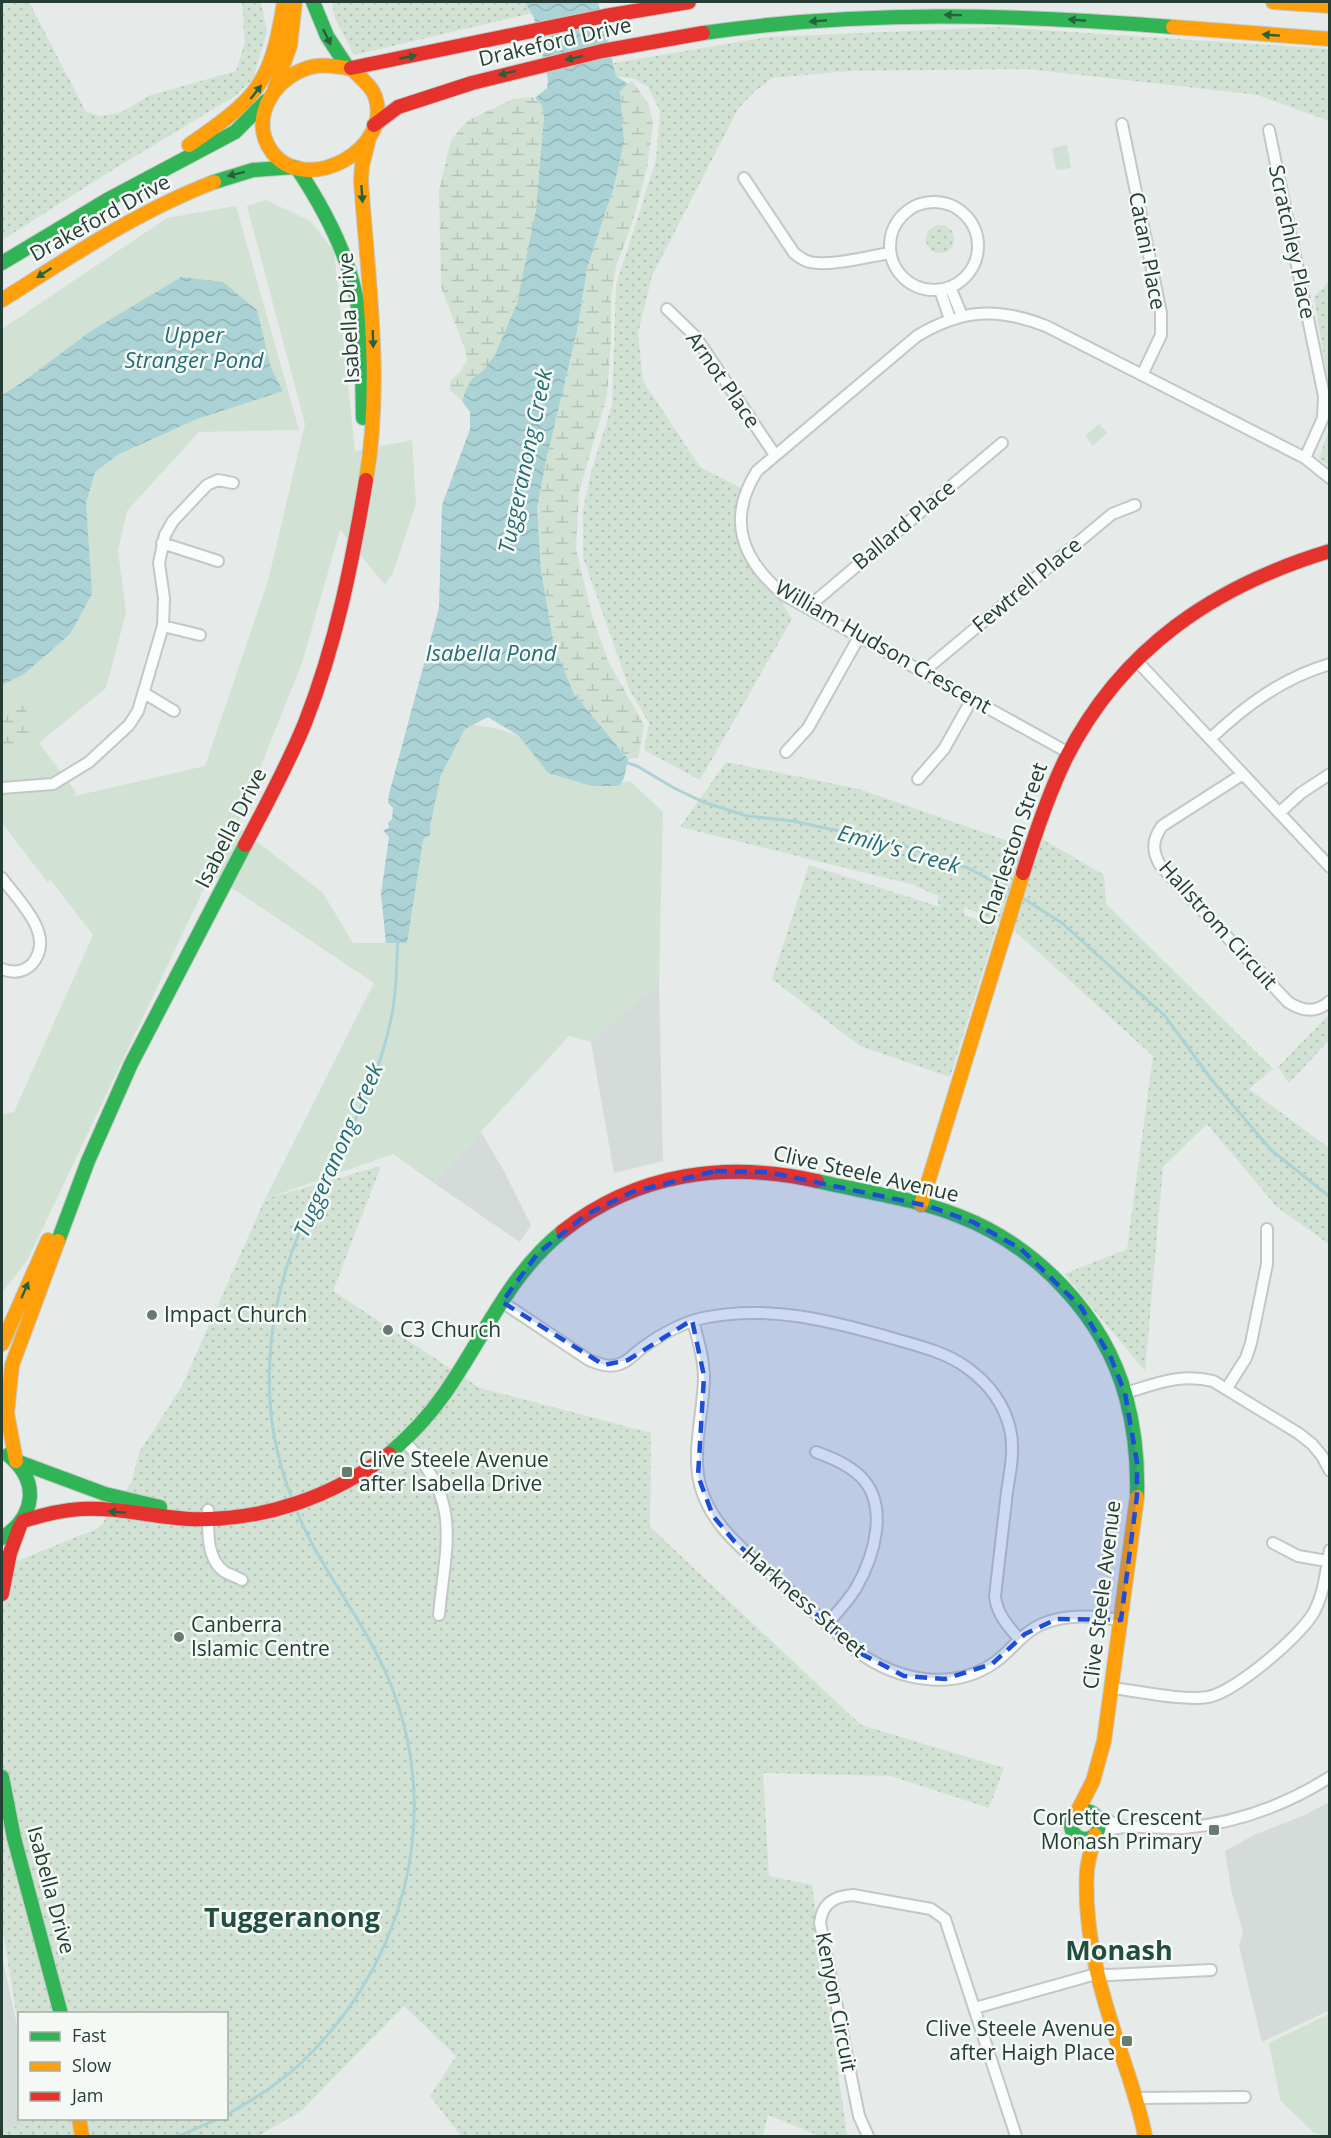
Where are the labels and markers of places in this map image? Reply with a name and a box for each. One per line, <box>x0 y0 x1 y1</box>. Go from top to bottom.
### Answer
place label: Impact Church <box>164 1300 307 1328</box>
marker: Impact Church <box>145 1308 159 1322</box>
place label: C3 Church <box>400 1315 501 1343</box>
marker: C3 Church <box>381 1323 395 1337</box>
place label: Clive Steele Avenue after Isabella Drive <box>359 1445 549 1497</box>
marker: Clive Steele Avenue after Isabella Drive <box>340 1465 354 1479</box>
place label: Canberra Islamic Centre <box>191 1610 330 1662</box>
marker: Canberra Islamic Centre <box>172 1630 186 1644</box>
place label: Corlette Crescent Monash Primary <box>1032 1803 1202 1855</box>
marker: Corlette Crescent Monash Primary <box>1207 1823 1221 1837</box>
place label: Clive Steele Avenue after Haigh Place <box>925 2014 1115 2066</box>
marker: Clive Steele Avenue after Haigh Place <box>1120 2034 1134 2048</box>

